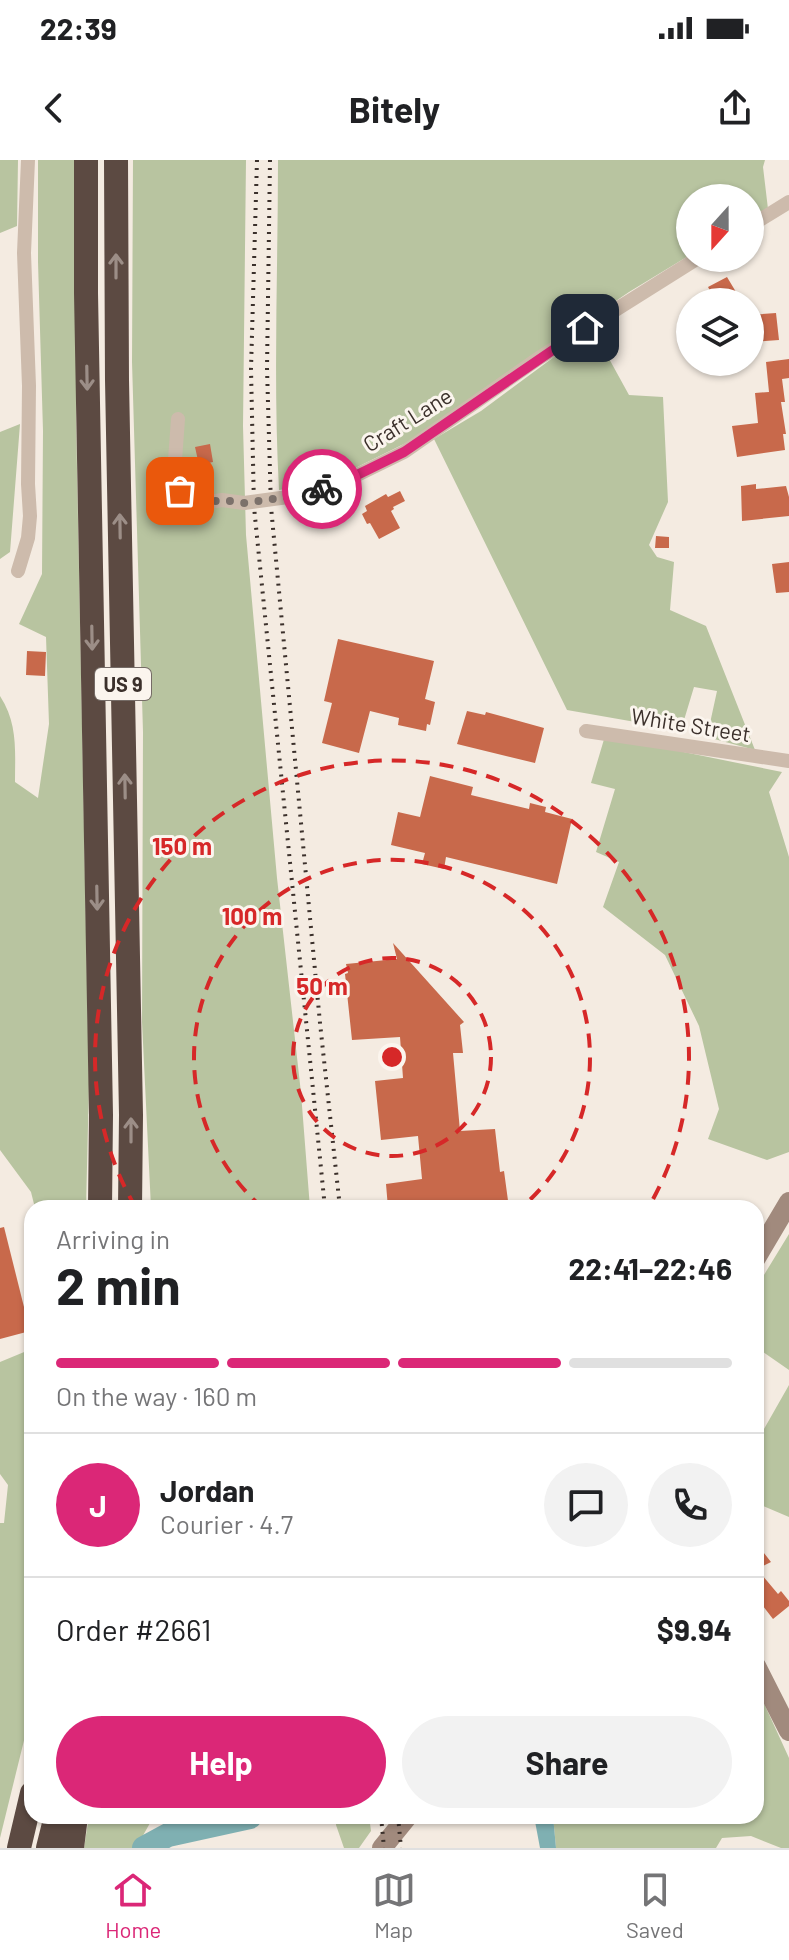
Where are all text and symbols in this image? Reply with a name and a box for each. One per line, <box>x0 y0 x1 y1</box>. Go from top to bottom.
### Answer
text: 22:39 <box>40 10 117 46</box>
icon: back <box>32 86 76 130</box>
icon: share <box>713 86 757 130</box>
text: Bitely <box>349 87 440 130</box>
north arrow <box>676 184 764 272</box>
map controls <box>676 184 764 376</box>
one-way arrow <box>108 253 124 280</box>
button: layers <box>676 288 764 376</box>
pin <box>551 294 619 362</box>
icon: home <box>563 306 607 350</box>
one-way arrow <box>80 364 95 391</box>
street label: Craft Lane <box>358 382 456 456</box>
courier <box>282 449 362 529</box>
pin <box>146 457 214 525</box>
icon: bike <box>300 467 344 511</box>
icon: bag <box>158 469 202 513</box>
one-way arrow <box>112 513 128 540</box>
one-way arrow <box>84 624 100 651</box>
road number: US 9 <box>95 668 151 700</box>
street label: White Street <box>629 702 753 746</box>
one-way arrow <box>117 773 132 800</box>
text: 150 m <box>152 831 212 860</box>
one-way arrow <box>89 884 105 911</box>
text: 100 m <box>222 901 282 930</box>
text: 50 m <box>296 971 348 1000</box>
centre of rings <box>378 1043 406 1071</box>
one-way arrow <box>123 1117 139 1144</box>
text: Arriving in <box>56 1223 170 1254</box>
text: 22:41–22:46 <box>569 1250 732 1286</box>
text: 2 min <box>56 1253 181 1315</box>
text: On the way · 160 m <box>56 1380 257 1411</box>
button: chat <box>544 1463 628 1547</box>
button: phone <box>648 1463 732 1547</box>
text: Jordan <box>160 1472 255 1508</box>
text: J <box>89 1487 107 1523</box>
text: Courier · 4.7 <box>160 1508 293 1539</box>
text: Order #2661 <box>56 1611 211 1647</box>
text: $9.94 <box>657 1611 732 1647</box>
button: Help <box>56 1716 386 1808</box>
button: Share <box>402 1716 732 1808</box>
tab: Home <box>105 1868 161 1942</box>
tab: Map <box>372 1868 416 1942</box>
tab: Saved <box>626 1868 684 1942</box>

